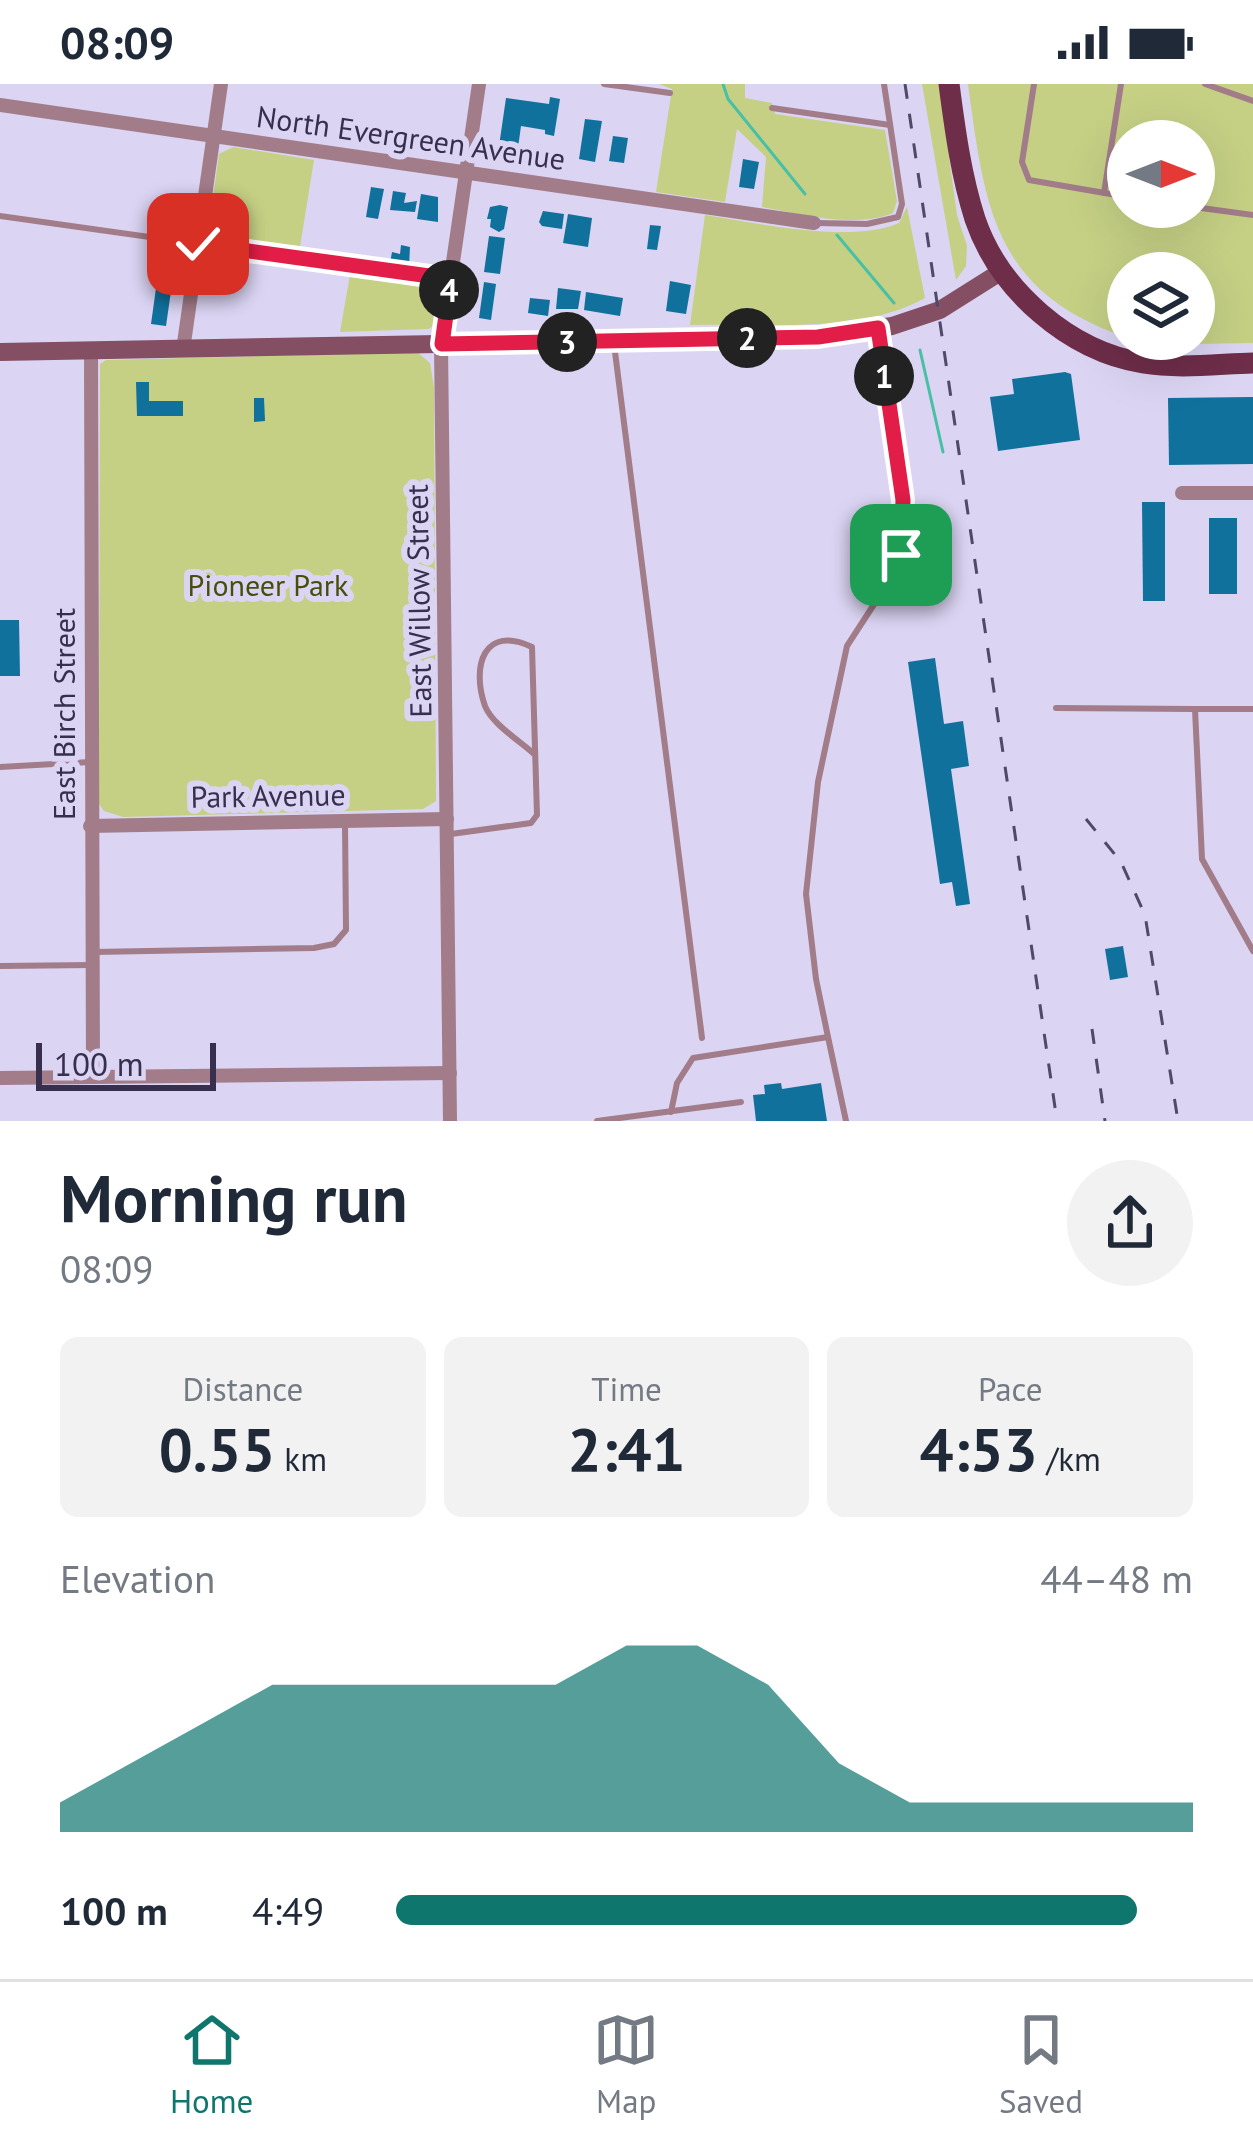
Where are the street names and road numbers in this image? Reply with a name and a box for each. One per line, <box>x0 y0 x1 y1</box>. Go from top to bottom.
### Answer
street label: North Evergreen Avenue <box>254 96 568 178</box>
street label: East Willow Street <box>396 484 440 718</box>
street label: East Birch Street <box>44 608 83 820</box>
street label: Park Avenue <box>190 774 346 816</box>

